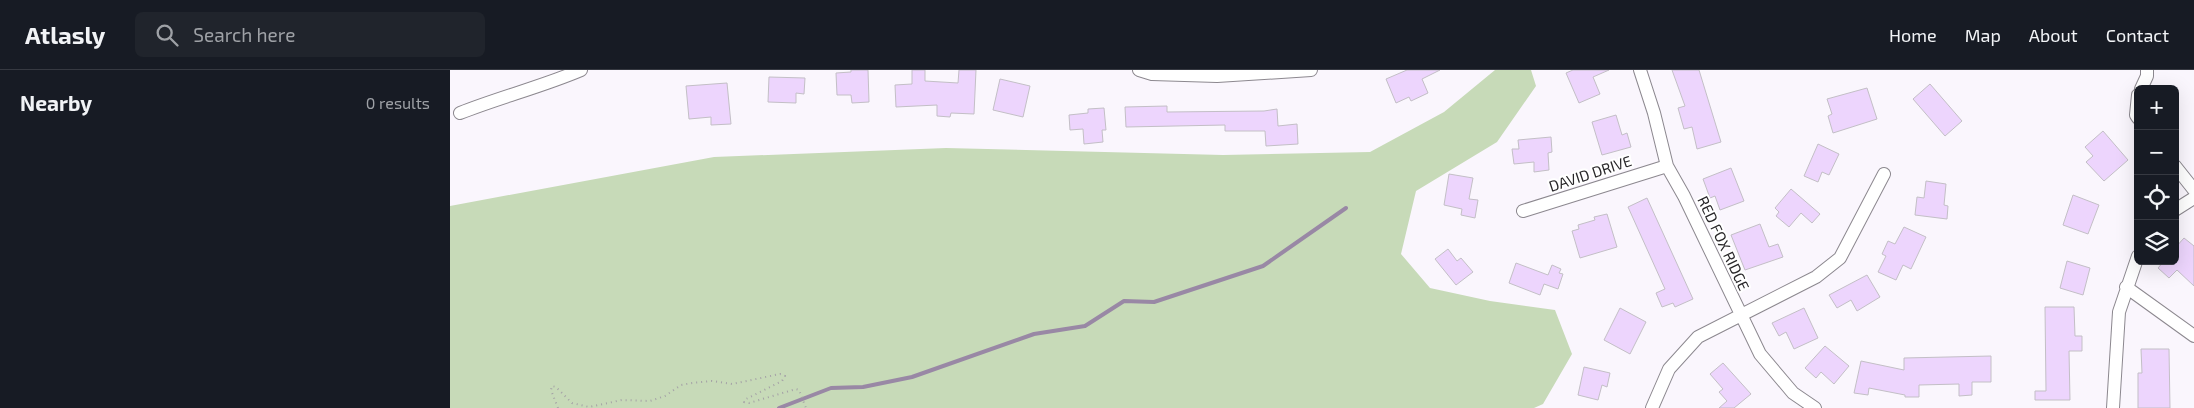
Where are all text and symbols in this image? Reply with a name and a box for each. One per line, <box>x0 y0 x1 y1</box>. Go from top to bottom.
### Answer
search box <box>135 12 485 57</box>
text: Atlasly <box>25 20 105 49</box>
icon: search <box>153 21 181 49</box>
text: Search here <box>193 23 295 46</box>
text: Home <box>1889 24 1937 46</box>
text: Map <box>1965 24 2001 46</box>
text: About <box>2029 24 2078 46</box>
text: Contact <box>2106 24 2169 46</box>
map controls <box>2134 85 2179 265</box>
button: + <box>2134 85 2179 130</box>
text: Nearby <box>20 90 92 115</box>
text: 0 results <box>366 93 430 112</box>
button: − <box>2134 130 2179 175</box>
street label: DAVID DRIVE <box>1546 151 1634 195</box>
button: locate <box>2134 175 2179 220</box>
street label: RED FOX RIDGE <box>1694 193 1754 293</box>
button: layers <box>2134 220 2179 265</box>

